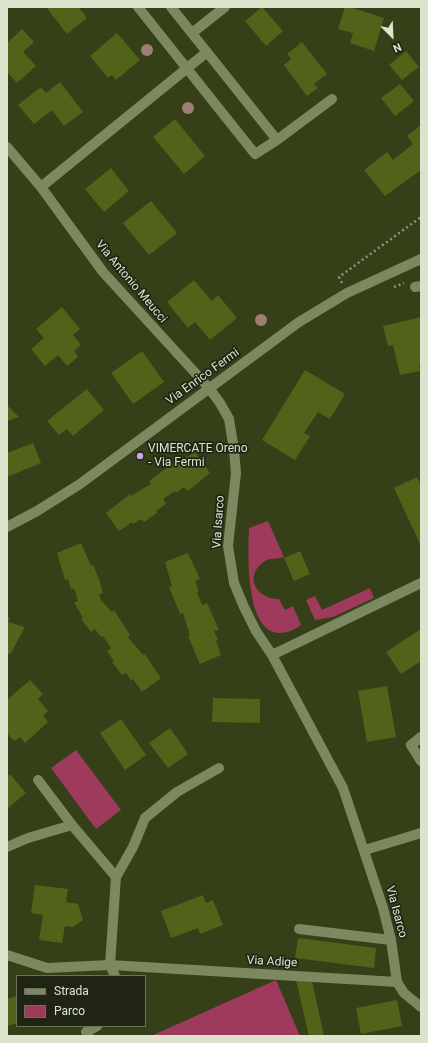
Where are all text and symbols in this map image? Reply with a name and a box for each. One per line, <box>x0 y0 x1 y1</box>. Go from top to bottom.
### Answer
north arrow <box>372 16 412 56</box>
text: N <box>391 40 403 55</box>
street label: Via Antonio Meucci <box>92 238 170 326</box>
street label: Via Enrico Fermi <box>164 346 242 408</box>
place label: VIMERCATE Oreno - Via Fermi <box>148 442 247 470</box>
marker: VIMERCATE Oreno - Via Fermi <box>135 451 145 461</box>
street label: Via Isarco <box>210 495 228 549</box>
street label: Via Isarco <box>382 884 410 940</box>
street label: Via Adige <box>246 953 298 971</box>
legend <box>16 975 146 1027</box>
text: Strada <box>54 984 89 998</box>
text: Parco <box>54 1004 85 1018</box>

